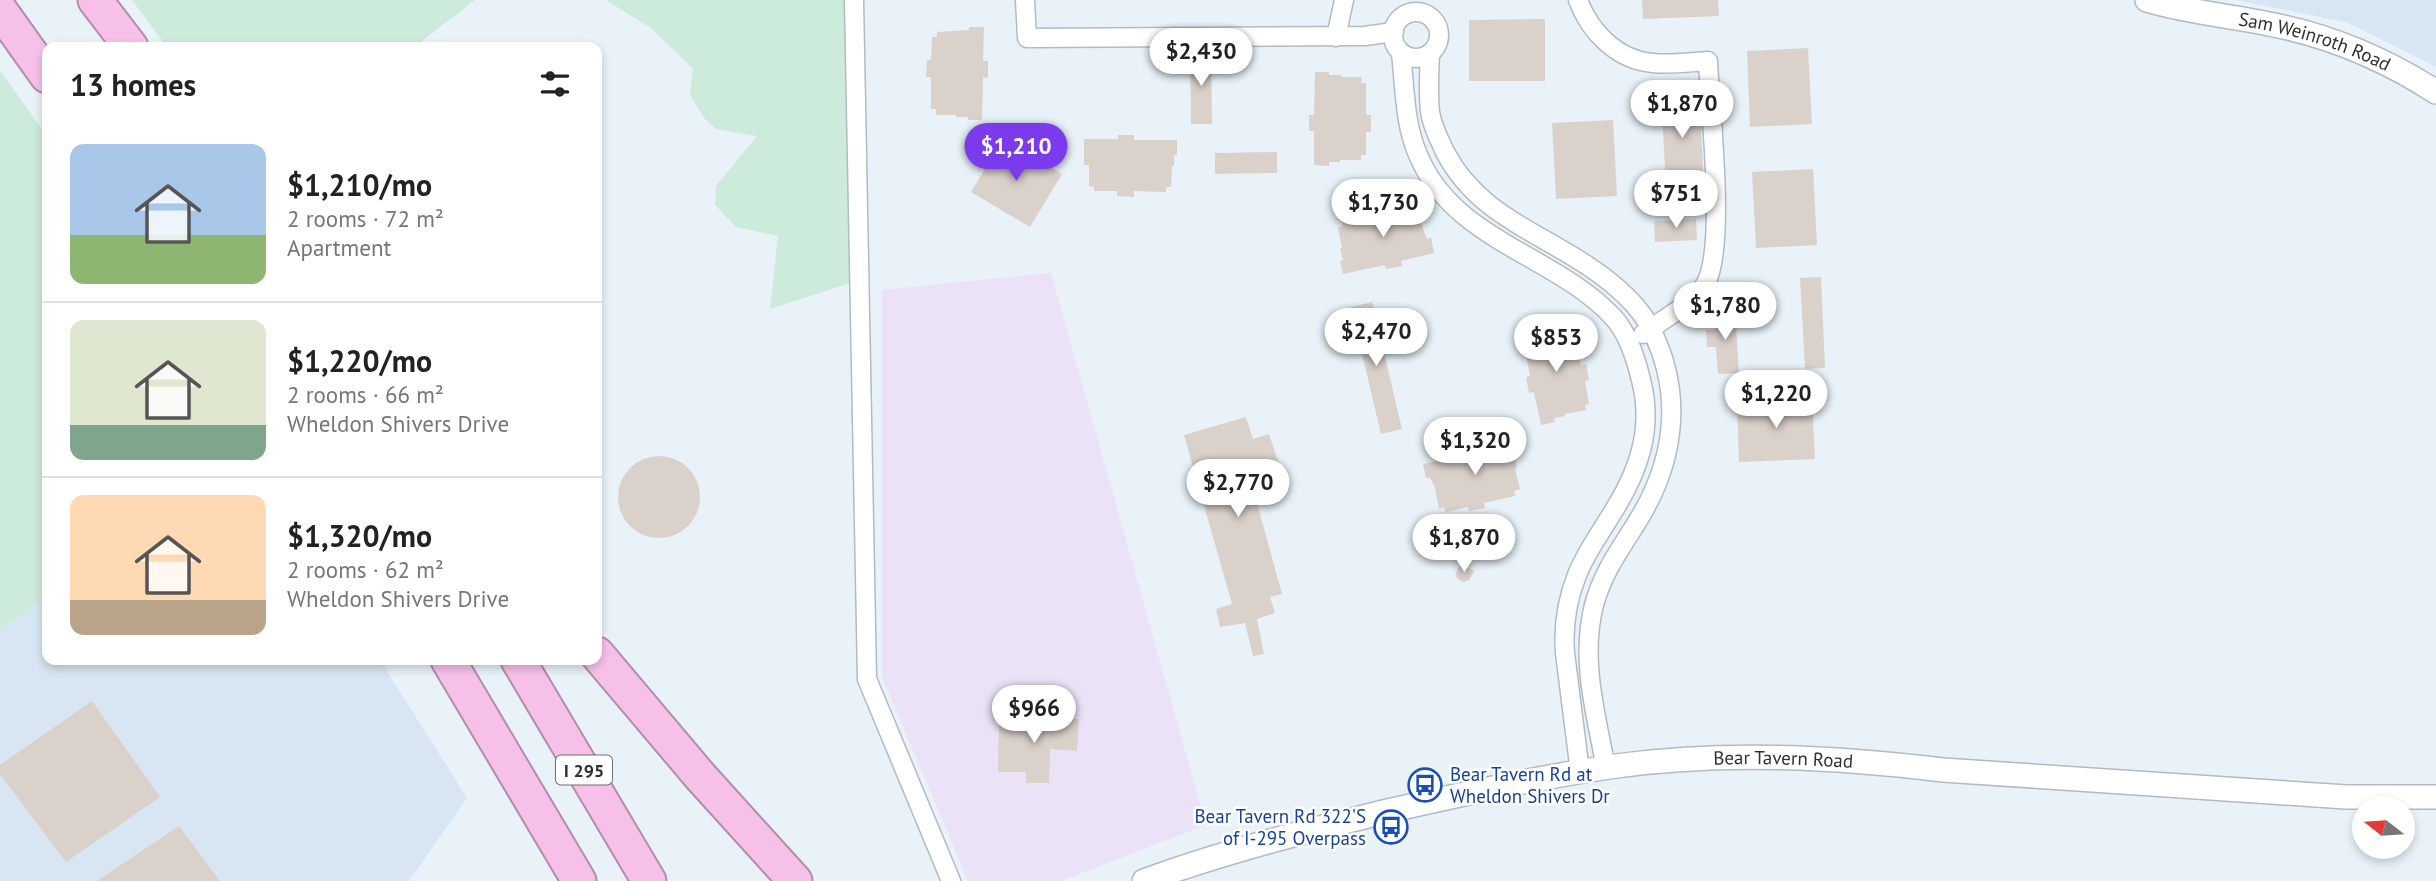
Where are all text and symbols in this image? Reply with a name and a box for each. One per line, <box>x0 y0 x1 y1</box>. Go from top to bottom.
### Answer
street label: Sam Weinroth Road <box>2237 7 2395 76</box>
pin: $2,430 <box>1144 28 1258 88</box>
text: $2,430 <box>1165 36 1237 65</box>
text: 13 homes <box>70 65 196 104</box>
icon: filters <box>536 65 574 103</box>
pin: $1,870 <box>1625 80 1739 140</box>
text: $1,870 <box>1646 88 1718 117</box>
pin: $1,210 <box>959 124 1073 183</box>
text: $1,210 <box>980 131 1052 160</box>
text: $1,210/mo <box>287 165 432 204</box>
pin: $751 <box>1635 170 1717 230</box>
icon: home <box>126 172 210 256</box>
text: $751 <box>1650 178 1702 207</box>
pin: $1,730 <box>1326 180 1440 239</box>
text: $1,730 <box>1347 187 1419 216</box>
text: 2 rooms · 72 m² <box>287 204 444 233</box>
text: Apartment <box>287 233 391 262</box>
pin: $1,780 <box>1668 282 1782 342</box>
text: $1,780 <box>1689 290 1761 319</box>
pin: $2,470 <box>1319 308 1433 368</box>
pin: $853 <box>1515 314 1597 374</box>
text: $2,470 <box>1340 316 1412 345</box>
text: $853 <box>1530 322 1582 351</box>
text: $1,220/mo <box>287 341 432 380</box>
icon: home <box>126 348 210 432</box>
pin: $1,220 <box>1719 370 1833 430</box>
text: $1,220 <box>1740 378 1812 407</box>
text: 2 rooms · 66 m² <box>287 380 444 409</box>
text: Wheldon Shivers Drive <box>287 409 509 438</box>
pin: $1,320 <box>1418 418 1532 477</box>
text: $1,320 <box>1439 425 1511 454</box>
pin: $2,770 <box>1181 460 1295 519</box>
text: $2,770 <box>1202 467 1274 496</box>
pin: $1,870 <box>1407 514 1521 574</box>
text: $1,320/mo <box>287 516 432 555</box>
text: $1,870 <box>1428 522 1500 551</box>
icon: home <box>126 523 210 607</box>
text: 2 rooms · 62 m² <box>287 555 444 584</box>
text: Wheldon Shivers Drive <box>287 584 509 613</box>
pin: $966 <box>993 686 1075 745</box>
text: $966 <box>1008 693 1060 722</box>
street label: Bear Tavern Road <box>1713 745 1854 773</box>
road number: I 295 <box>556 756 612 784</box>
place label: Bear Tavern Rd at Wheldon Shivers Dr <box>1450 762 1610 808</box>
bus stop icon: Bear Tavern Rd at Wheldon Shivers Dr <box>1406 766 1444 804</box>
north arrow <box>2352 796 2415 859</box>
map controls <box>2352 796 2415 859</box>
place label: Bear Tavern Rd 322'S of I-295 Overpass <box>1194 804 1366 850</box>
bus stop icon: Bear Tavern Rd 322'S of I-295 Overpass <box>1372 808 1410 846</box>

